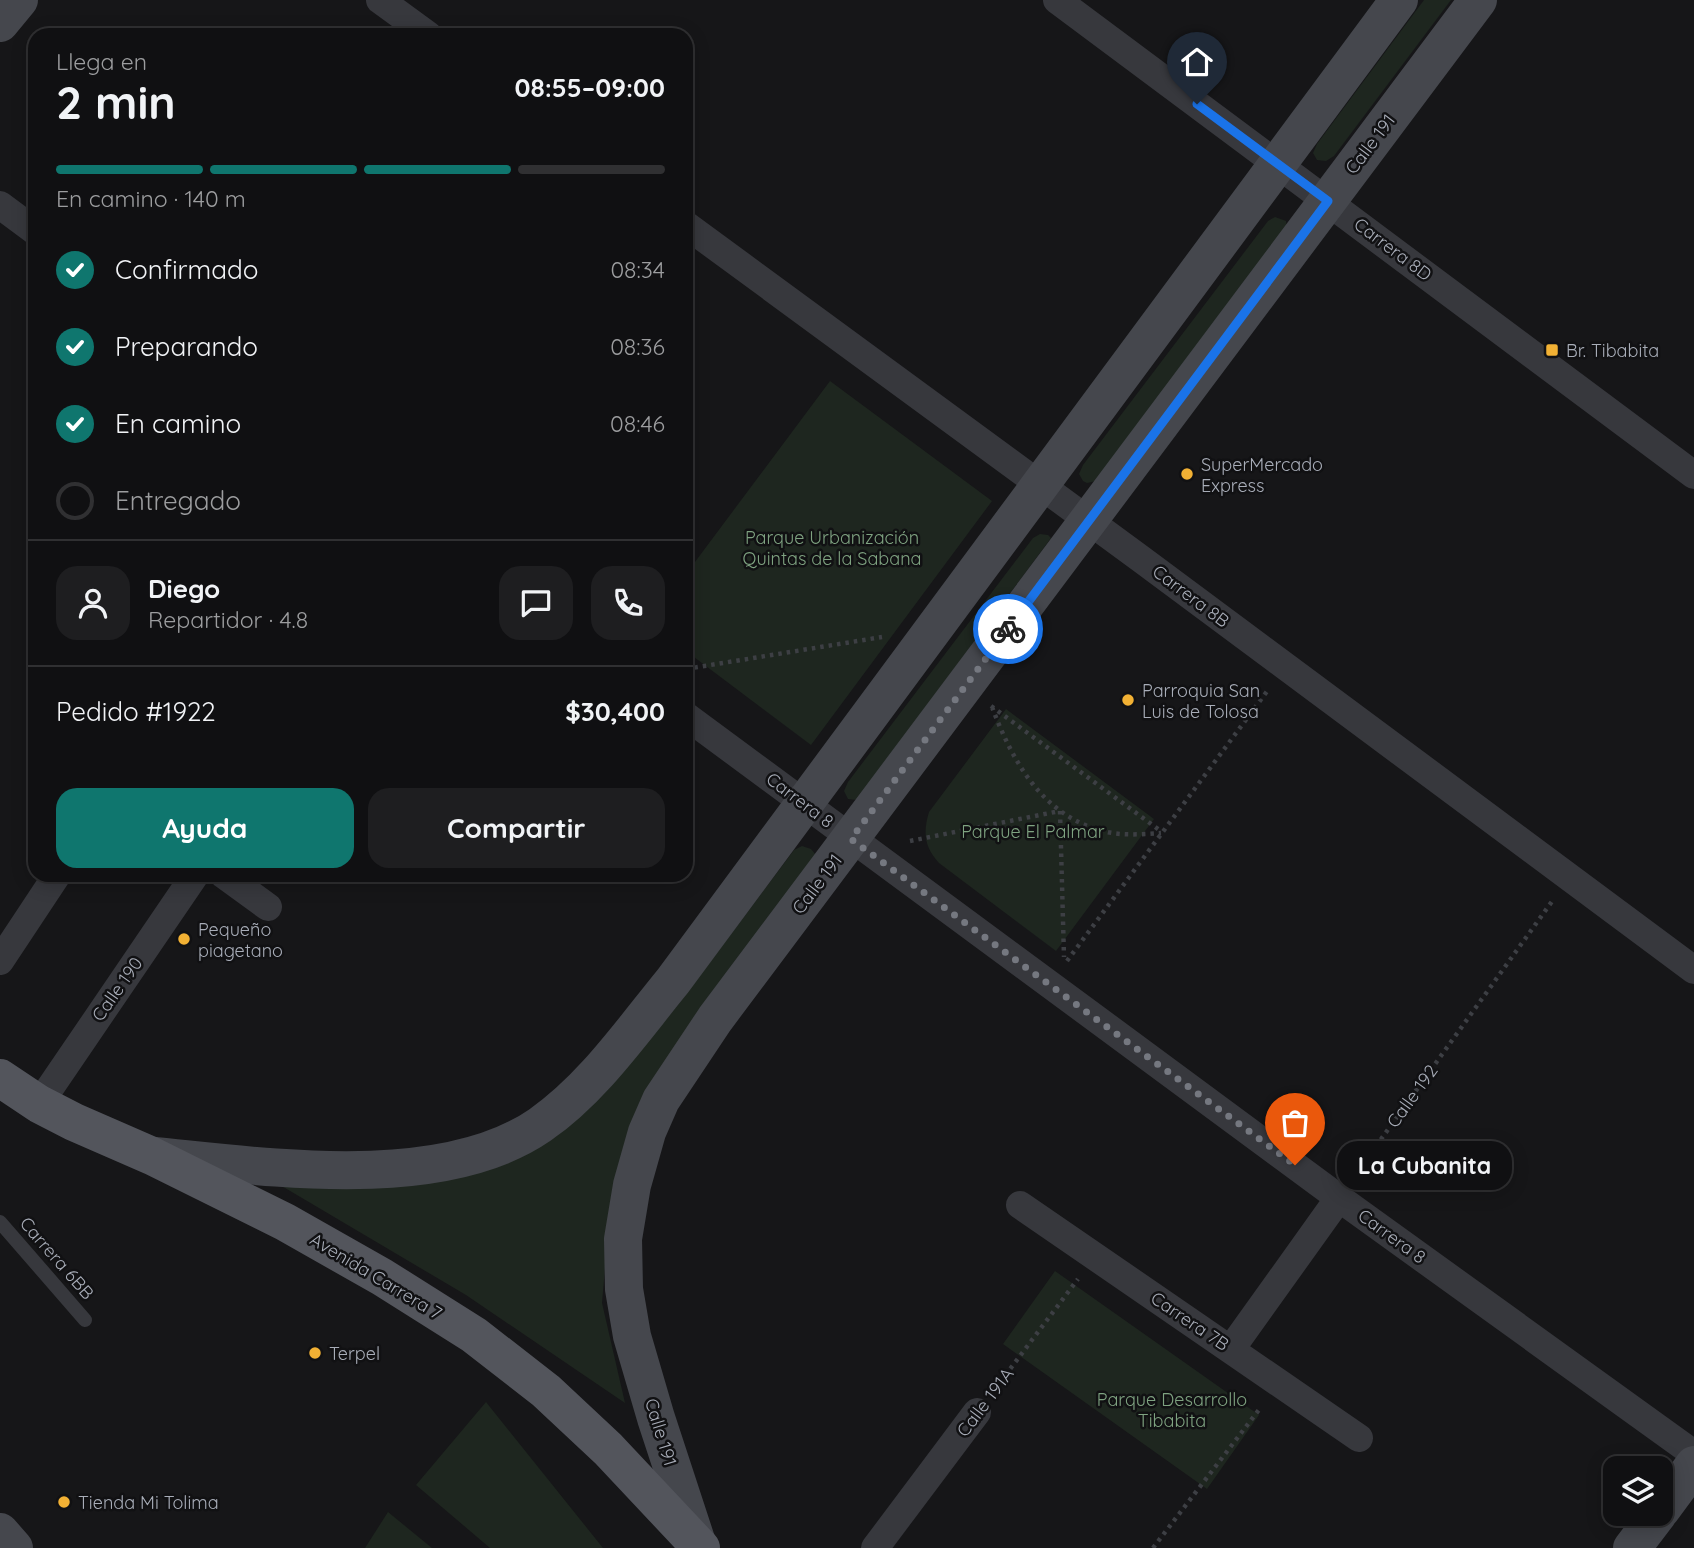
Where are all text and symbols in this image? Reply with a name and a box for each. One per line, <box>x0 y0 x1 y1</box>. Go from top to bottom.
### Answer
pin <box>1167 32 1227 104</box>
icon: home <box>1178 43 1216 81</box>
text: Llega en <box>56 47 147 76</box>
text: 08:55–09:00 <box>515 71 665 104</box>
text: 2 min <box>56 73 176 131</box>
street label: Calle 191 <box>1340 109 1400 179</box>
text: En camino · 140 m <box>56 184 246 213</box>
street label: Carrera 8D <box>1350 212 1436 286</box>
icon: check <box>56 251 94 289</box>
text: Confirmado <box>115 253 259 286</box>
text: 08:34 <box>610 255 665 284</box>
icon: check <box>56 328 94 366</box>
text: Preparando <box>115 330 258 363</box>
text: 08:36 <box>610 332 665 361</box>
place label: Br. Tibabita <box>1566 339 1659 362</box>
marker: Br. Tibabita <box>1544 342 1560 358</box>
icon: check <box>56 405 94 443</box>
text: En camino <box>115 407 241 440</box>
text: 08:46 <box>610 409 665 438</box>
place label: SuperMercado Express <box>1201 453 1323 497</box>
marker: SuperMercado Express <box>1179 466 1195 482</box>
text: Entregado <box>115 484 241 517</box>
park label: Parque Urbanización Quintas de la Sabana <box>743 526 921 570</box>
street label: Carrera 8B <box>1148 560 1234 632</box>
button: person <box>56 566 130 640</box>
button: chat <box>499 566 573 640</box>
button: phone <box>591 566 665 640</box>
text: Diego <box>148 572 220 605</box>
courier <box>973 594 1043 664</box>
text: Repartidor · 4.8 <box>148 605 308 634</box>
icon: bike <box>989 610 1027 648</box>
place label: Parroquia San Luis de Tolosa <box>1142 679 1260 723</box>
marker: Parroquia San Luis de Tolosa <box>1120 692 1136 708</box>
text: Pedido #1922 <box>56 695 216 728</box>
text: $30,400 <box>565 695 665 728</box>
street label: Carrera 8 <box>762 767 838 833</box>
button: Ayuda <box>56 788 354 868</box>
button: Compartir <box>368 788 665 868</box>
park label: Parque El Palmar <box>961 820 1105 843</box>
street label: Calle 191 <box>787 849 847 919</box>
place label: Pequeño piagetano <box>198 918 283 962</box>
marker: Pequeño piagetano <box>176 931 192 947</box>
street label: Calle 190 <box>87 952 147 1026</box>
street label: Calle 192 <box>1381 1060 1443 1132</box>
pin <box>1265 1093 1325 1165</box>
icon: bag <box>1276 1104 1314 1142</box>
callout: La Cubanita <box>1337 1140 1512 1190</box>
text: La Cubanita <box>1358 1151 1491 1180</box>
street label: Carrera 8 <box>1353 1204 1431 1268</box>
street label: Carrera 6BB <box>15 1212 99 1304</box>
street label: Avenida Carrera 7 <box>306 1228 446 1324</box>
street label: Carrera 7B <box>1146 1286 1234 1356</box>
place label: Terpel <box>329 1342 380 1365</box>
marker: Terpel <box>307 1345 323 1361</box>
street label: Calle 191A <box>951 1362 1019 1441</box>
park label: Parque Desarrollo Tibabita <box>1097 1388 1247 1432</box>
street label: Calle 191 <box>640 1395 682 1469</box>
map controls <box>1603 1456 1673 1526</box>
button: layers <box>1603 1456 1673 1526</box>
place label: Tienda Mi Tolima <box>78 1491 219 1514</box>
marker: Tienda Mi Tolima <box>56 1494 72 1510</box>

